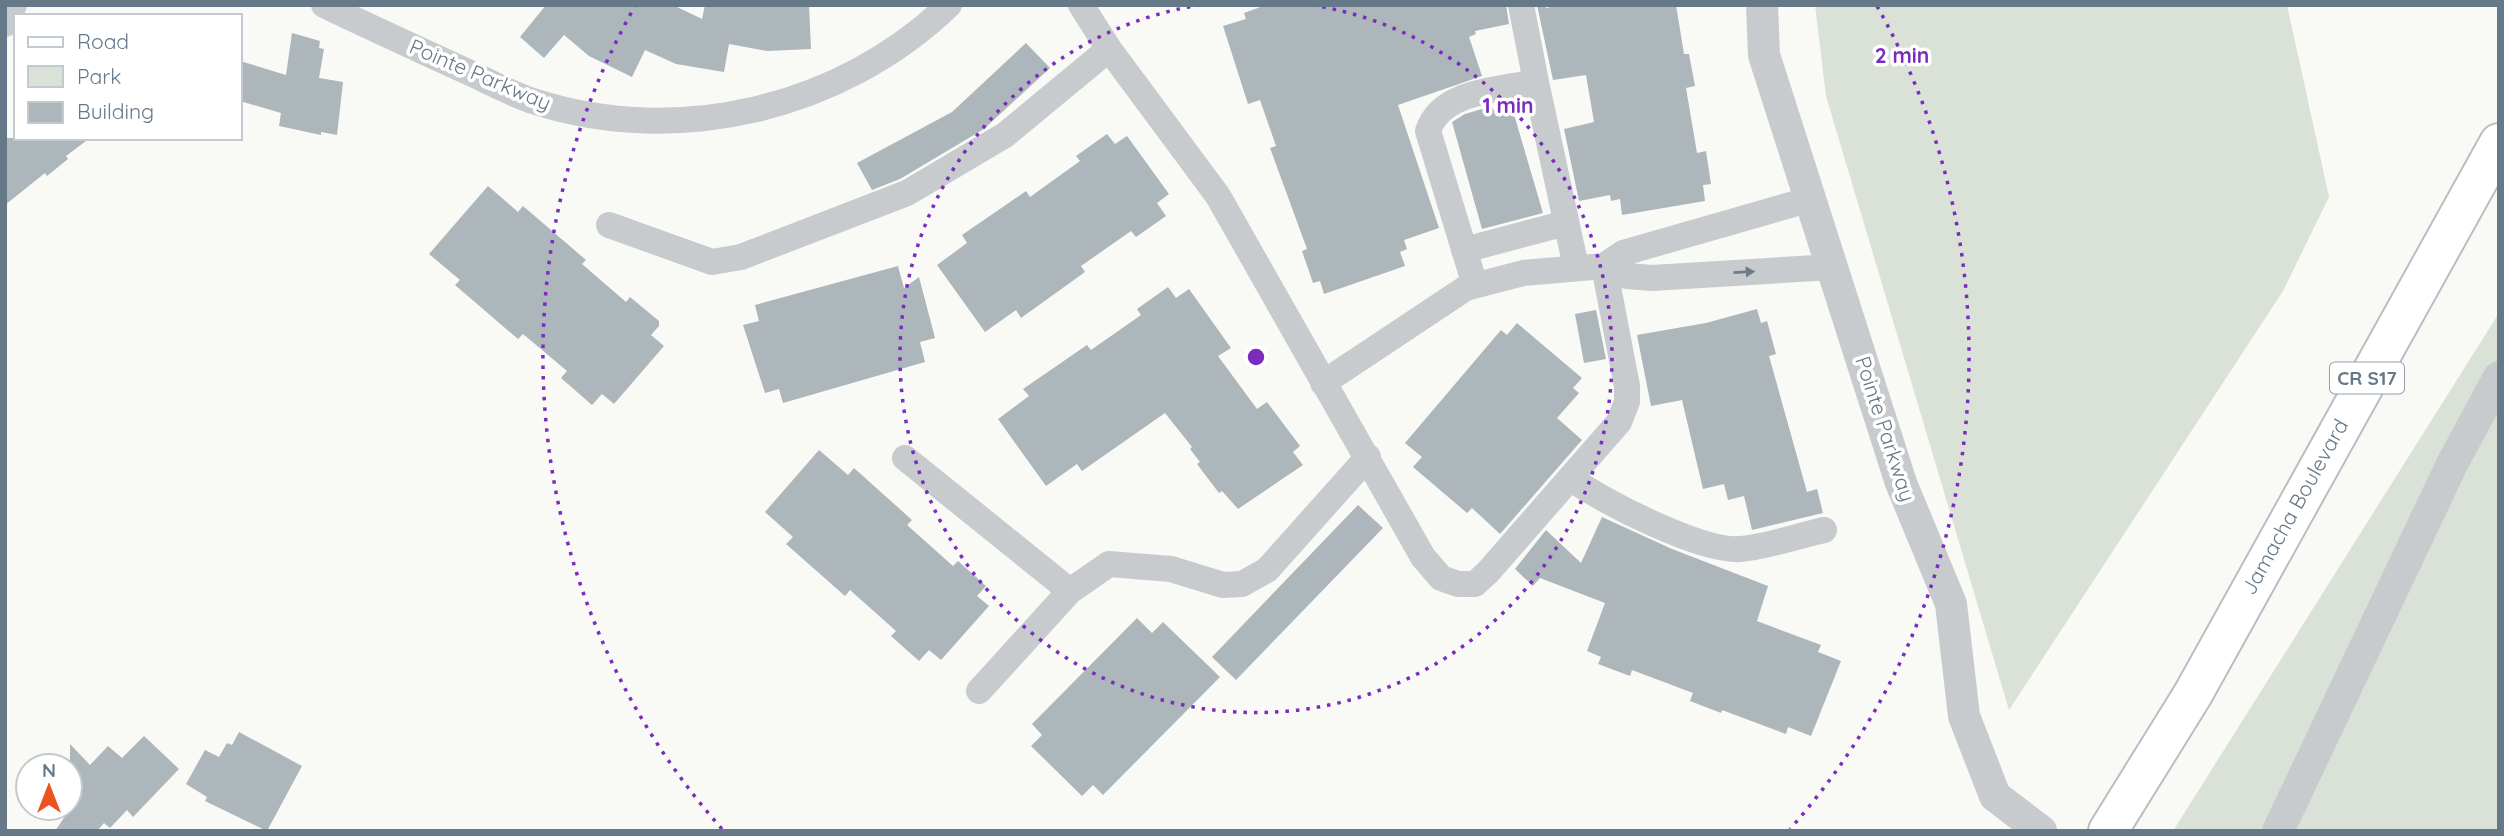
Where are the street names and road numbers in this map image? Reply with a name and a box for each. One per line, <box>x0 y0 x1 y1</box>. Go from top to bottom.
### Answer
street label: Pointe Parkway <box>406 33 555 116</box>
street label: Pointe Parkway <box>1850 353 1922 505</box>
road number: CR S17 <box>2330 362 2404 394</box>
street label: Jamacha Boulevard <box>2235 414 2353 599</box>

